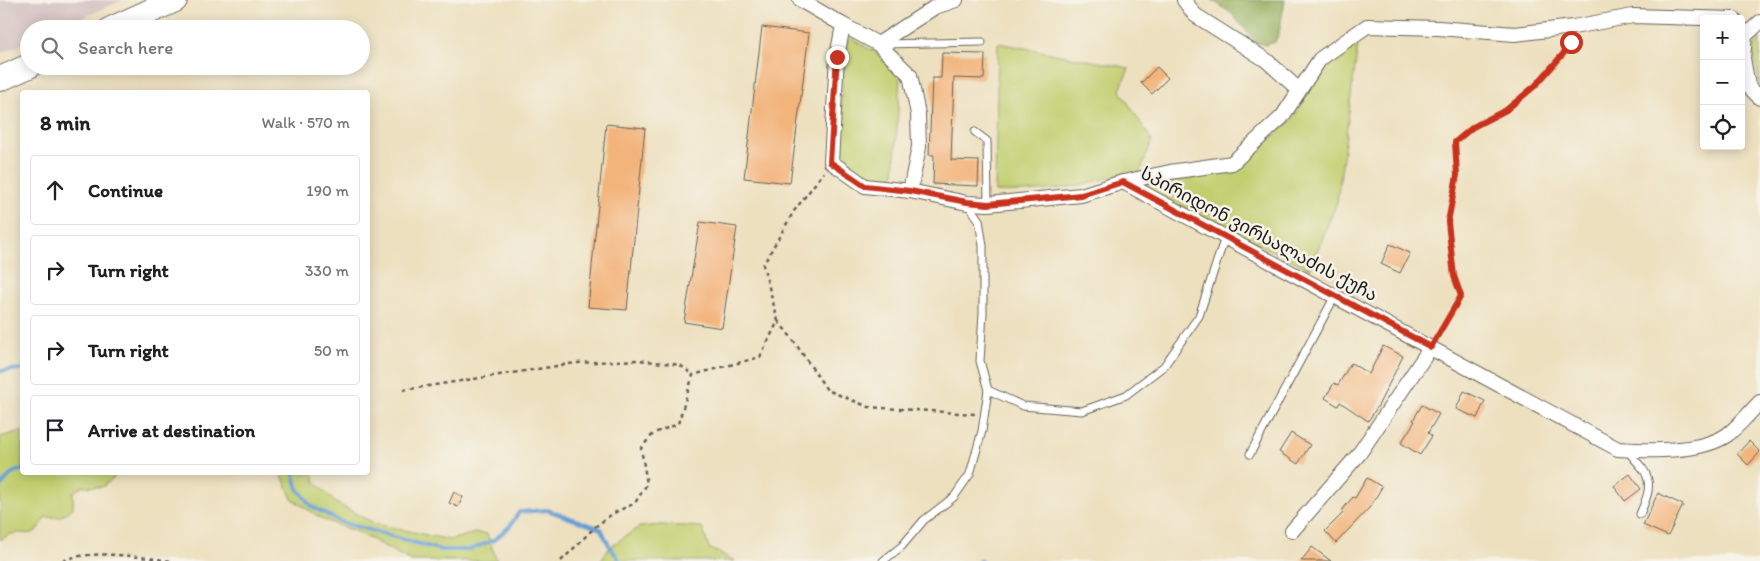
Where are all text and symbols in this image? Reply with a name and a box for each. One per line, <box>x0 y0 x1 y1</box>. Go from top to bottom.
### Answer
map controls <box>1700 15 1745 150</box>
button: + <box>1700 15 1745 60</box>
search box <box>20 20 370 75</box>
route start <box>1560 31 1583 54</box>
icon: search <box>38 34 66 62</box>
text: Search here <box>78 36 173 59</box>
route end <box>826 46 849 69</box>
button: − <box>1700 60 1745 105</box>
button: locate <box>1700 105 1745 150</box>
text: 8 min <box>40 110 90 135</box>
text: Walk · 570 m <box>262 113 350 132</box>
street label: სპირიდონ ვირსალაძის ქუჩა <box>1137 162 1381 306</box>
icon: ahead <box>41 176 69 204</box>
text: Continue <box>88 179 163 202</box>
text: 190 m <box>306 181 349 200</box>
icon: right <box>41 256 69 284</box>
text: Turn right <box>88 259 169 282</box>
text: 330 m <box>305 261 349 280</box>
icon: right <box>41 336 69 364</box>
text: Turn right <box>88 339 169 362</box>
text: 50 m <box>314 341 349 360</box>
icon: arrive <box>41 416 69 444</box>
text: Arrive at destination <box>88 419 255 442</box>

